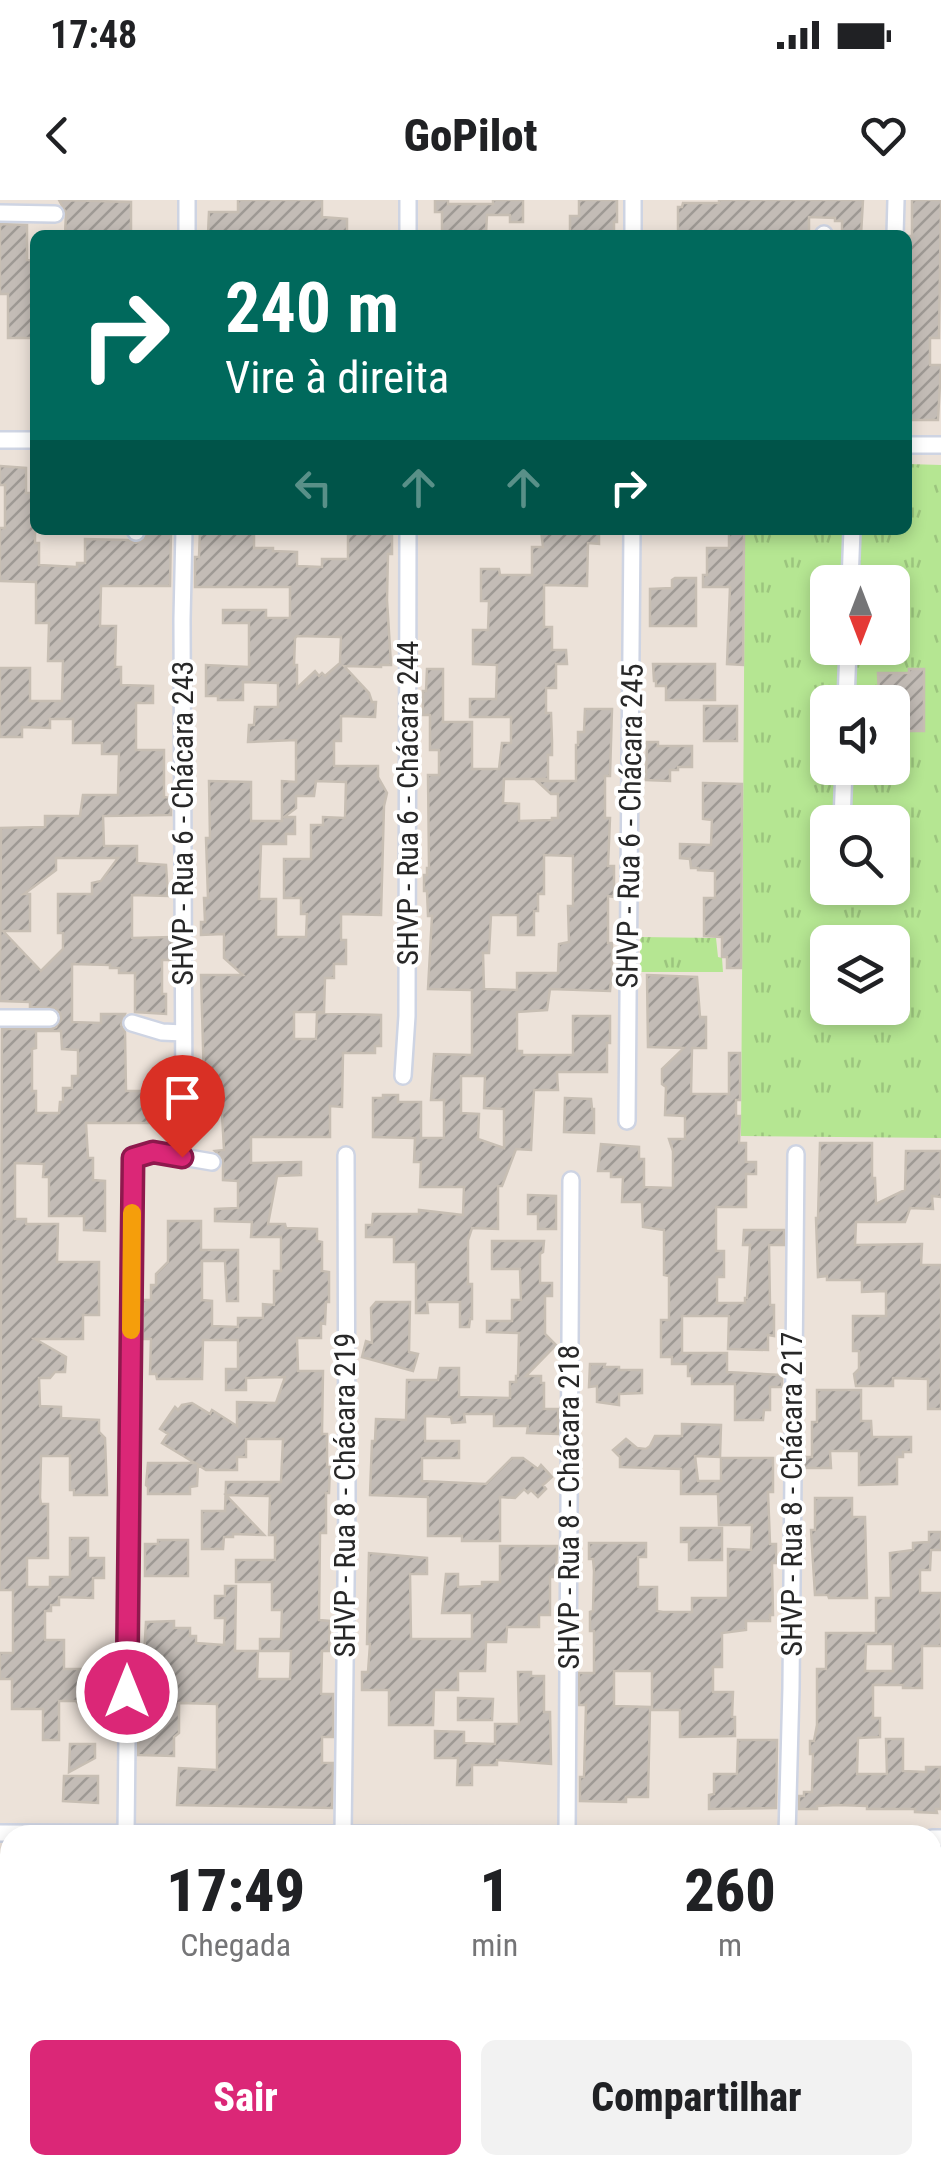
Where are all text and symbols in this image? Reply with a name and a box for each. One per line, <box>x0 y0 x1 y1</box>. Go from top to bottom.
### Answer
text: 17:48 <box>50 13 137 57</box>
icon: back <box>30 108 85 163</box>
icon: heart <box>856 108 911 163</box>
text: GoPilot <box>404 109 537 162</box>
text: 240 m <box>225 267 399 349</box>
icon: right <box>60 270 190 400</box>
text: Vire à direita <box>225 351 449 404</box>
icon: left <box>286 460 341 515</box>
icon: ahead <box>391 460 446 515</box>
icon: ahead <box>496 460 551 515</box>
icon: right <box>601 460 656 515</box>
north arrow <box>810 565 910 665</box>
map controls <box>810 565 910 1025</box>
street label: SHVP - Rua 6 - Chácara 244 <box>390 641 425 965</box>
street label: SHVP - Rua 6 - Chácara 243 <box>165 661 200 985</box>
street label: SHVP - Rua 6 - Chácara 245 <box>609 663 650 989</box>
button: sound <box>810 685 910 785</box>
button: search <box>810 805 910 905</box>
button: layers <box>810 925 910 1025</box>
pin <box>140 1055 225 1158</box>
icon: arrive <box>155 1070 210 1125</box>
street label: SHVP - Rua 8 - Chácara 217 <box>774 1332 809 1656</box>
street label: SHVP - Rua 8 - Chácara 219 <box>327 1333 362 1657</box>
street label: SHVP - Rua 8 - Chácara 218 <box>551 1345 586 1669</box>
position arrow <box>75 1640 179 1744</box>
text: 17:49 <box>166 1855 305 1926</box>
text: 1 <box>479 1855 510 1926</box>
text: 260 <box>684 1855 776 1926</box>
text: Chegada <box>180 1926 291 1964</box>
text: min <box>471 1926 518 1964</box>
text: m <box>718 1926 742 1964</box>
button: Sair <box>30 2040 461 2155</box>
button: Compartilhar <box>481 2040 912 2155</box>

